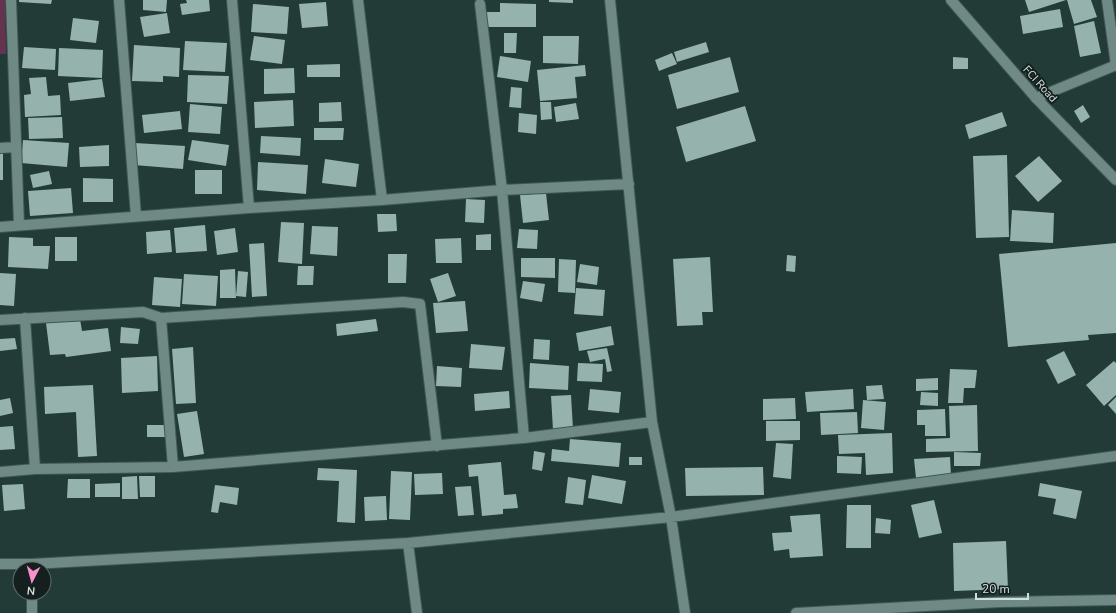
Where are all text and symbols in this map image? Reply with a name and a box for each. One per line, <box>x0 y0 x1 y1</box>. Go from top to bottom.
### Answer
street label: FCI Road <box>1020 62 1060 106</box>
north arrow <box>12 561 52 601</box>
scale bar <box>976 575 1028 601</box>
text: 20 m <box>982 581 1010 597</box>
text: N <box>26 583 36 598</box>

